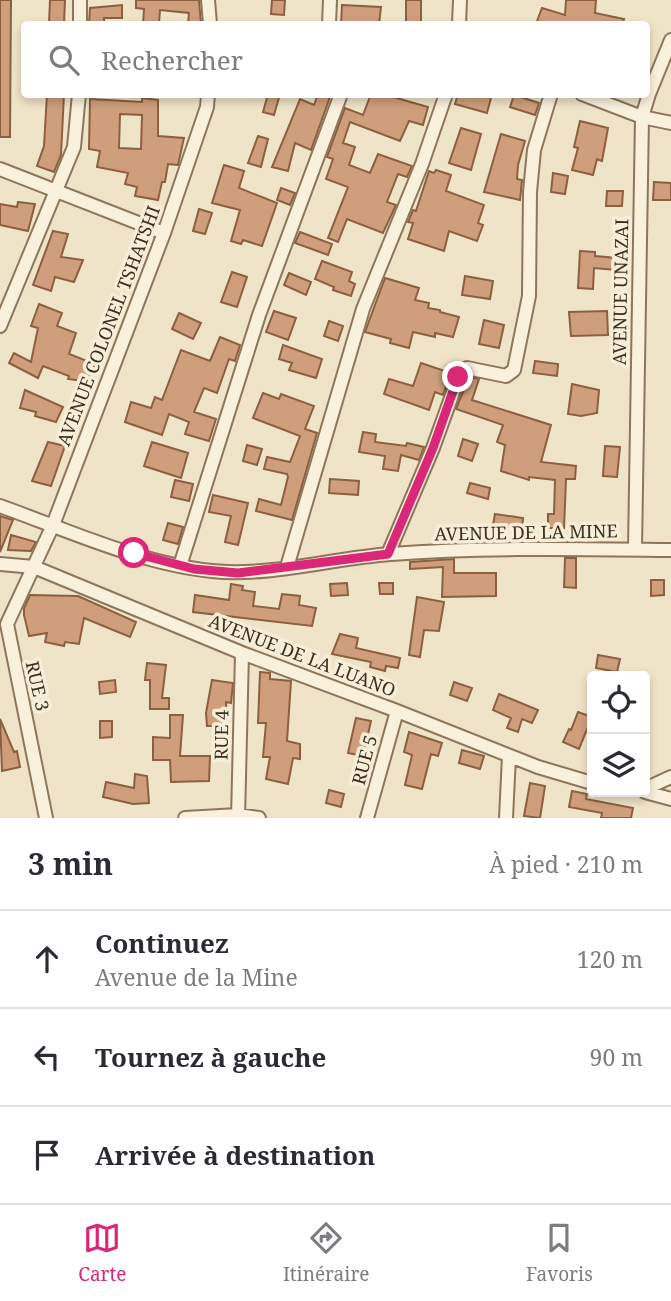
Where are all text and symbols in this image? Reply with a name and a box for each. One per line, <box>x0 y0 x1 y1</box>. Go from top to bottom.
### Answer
search box <box>21 21 650 98</box>
icon: search <box>45 41 83 79</box>
text: Rechercher <box>101 42 243 78</box>
street label: AVENUE COLONEL TSHATSHI <box>51 202 165 449</box>
street label: AVENUE UNAZAI <box>607 219 633 365</box>
route end <box>442 361 473 392</box>
street label: AVENUE DE LA MINE <box>434 518 618 546</box>
route start <box>118 537 149 568</box>
street label: AVENUE DE LA LUANO <box>206 608 399 702</box>
street label: RUE 3 <box>21 658 55 713</box>
map controls <box>587 671 650 797</box>
button: locate <box>587 671 650 734</box>
street label: RUE 4 <box>209 710 233 760</box>
street label: RUE 5 <box>346 732 382 787</box>
button: layers <box>587 734 650 797</box>
text: 3 min <box>28 843 113 884</box>
text: À pied · 210 m <box>489 848 643 880</box>
text: Continuez <box>95 925 229 961</box>
icon: ahead <box>28 940 66 978</box>
text: 120 m <box>577 943 643 975</box>
text: Avenue de la Mine <box>95 961 298 993</box>
icon: left <box>28 1038 66 1076</box>
text: Tournez à gauche <box>95 1039 326 1075</box>
text: 90 m <box>590 1041 643 1073</box>
icon: arrive <box>28 1136 66 1174</box>
text: Arrivée à destination <box>95 1137 375 1173</box>
tab: Carte <box>78 1219 126 1287</box>
tab: Itinéraire <box>283 1219 370 1287</box>
tab: Favoris <box>526 1219 593 1287</box>

